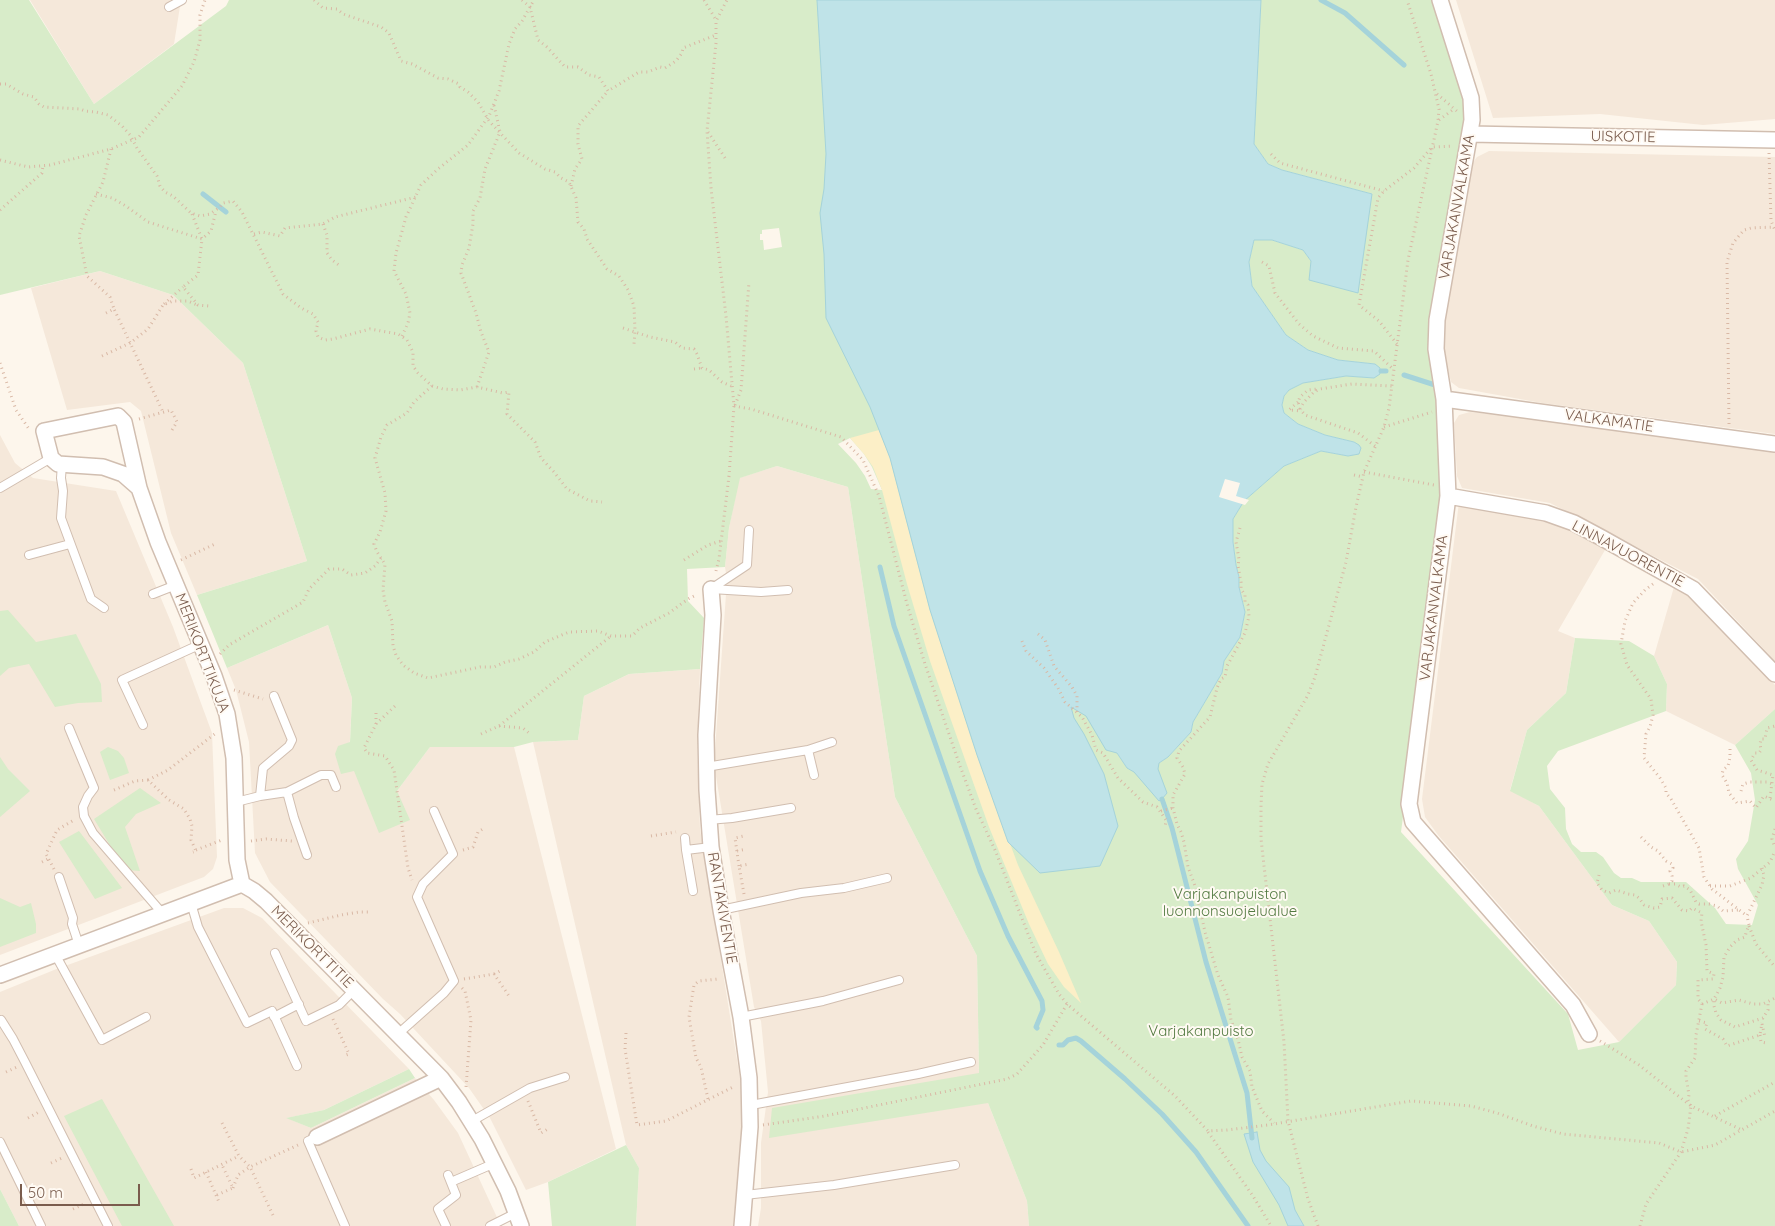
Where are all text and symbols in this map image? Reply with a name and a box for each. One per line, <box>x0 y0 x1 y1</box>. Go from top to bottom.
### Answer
street label: UISKOTIE <box>1590 127 1656 147</box>
street label: VARJAKANVALKAMA <box>1435 133 1479 281</box>
street label: VALKAMATIE <box>1563 406 1655 436</box>
street label: LINNAVUORENTIE <box>1569 517 1687 591</box>
street label: VARJAKANVALKAMA <box>1416 534 1452 682</box>
street label: MERIKORTTIKUJA <box>171 591 233 715</box>
street label: RANTAKIVENTIE <box>703 851 741 965</box>
park label: Varjakanpuiston luonnonsuojelualue <box>1163 885 1297 920</box>
street label: MERIKORTTITIE <box>267 902 357 992</box>
park label: Varjakanpuisto <box>1148 1022 1254 1040</box>
scale bar <box>22 1174 142 1206</box>
text: 50 m <box>28 1183 63 1202</box>

